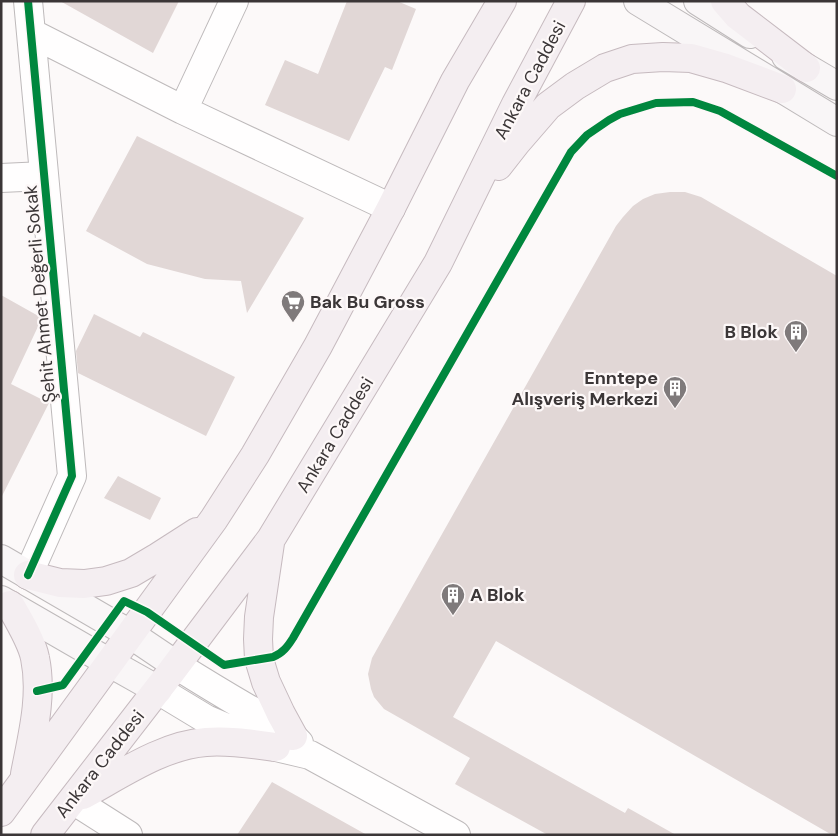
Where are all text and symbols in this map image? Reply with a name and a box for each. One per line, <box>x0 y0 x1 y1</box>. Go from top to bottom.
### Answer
street label: Ankara Caddesi <box>489 16 571 144</box>
street label: Şehit Ahmet Değerli Sokak <box>19 184 61 404</box>
supermarket icon: Bak Bu Gross <box>280 289 306 323</box>
place label: Bak Bu Gross <box>310 290 425 314</box>
building icon: B Blok <box>783 319 809 353</box>
place label: B Blok <box>725 320 779 344</box>
place label: Enntepe Alışveriş Merkezi <box>511 366 658 411</box>
street label: Ankara Caddesi <box>291 373 379 497</box>
building icon: Enntepe Alışveriş Merkezi <box>662 375 688 409</box>
building icon: A Blok <box>440 582 466 616</box>
place label: A Blok <box>470 583 525 607</box>
street label: Ankara Caddesi <box>50 705 150 823</box>

